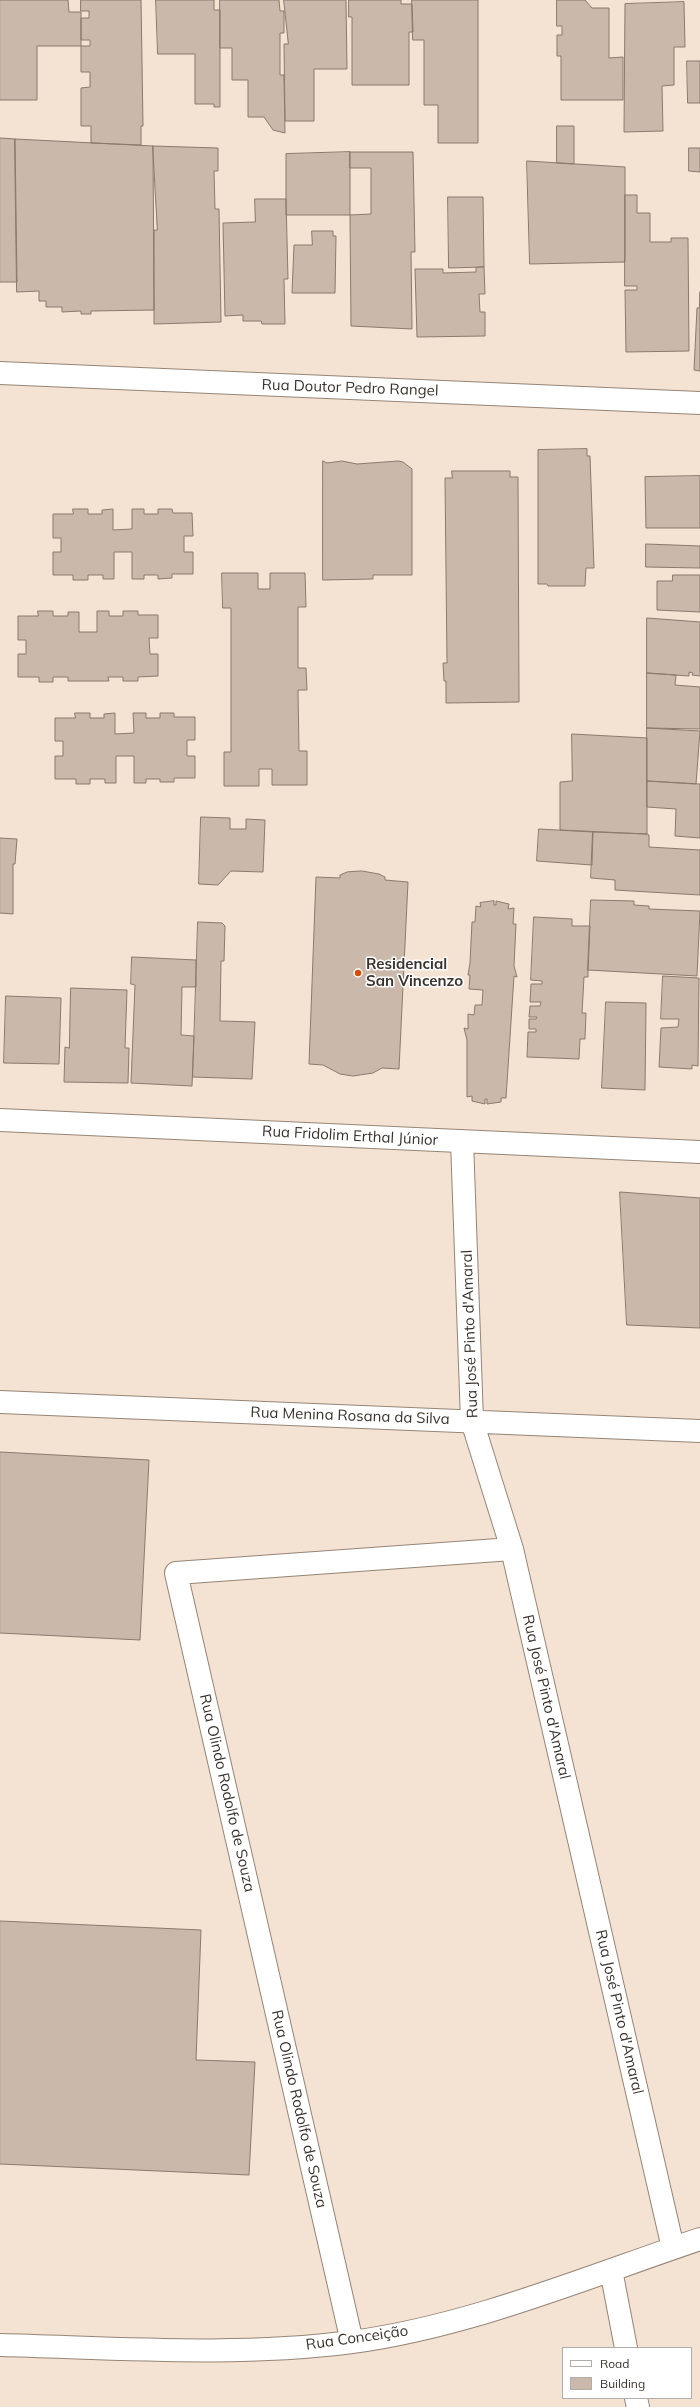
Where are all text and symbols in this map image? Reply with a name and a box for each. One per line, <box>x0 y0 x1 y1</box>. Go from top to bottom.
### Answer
street label: Rua Doutor Pedro Rangel <box>261 376 439 400</box>
place label: Residencial San Vincenzo <box>366 955 463 990</box>
marker: Residencial San Vincenzo <box>353 968 363 978</box>
street label: Rua Fridolim Erthal Júnior <box>262 1122 438 1150</box>
street label: Rua José Pinto d'Amaral <box>458 1250 482 1418</box>
street label: Rua Menina Rosana da Silva <box>250 1404 450 1428</box>
street label: Rua José Pinto d'Amaral <box>518 1613 574 1781</box>
street label: Rua Olindo Rodolfo de Souza <box>195 1692 259 1894</box>
street label: Rua José Pinto d'Amaral <box>591 1928 647 2096</box>
street label: Rua Olindo Rodolfo de Souza <box>267 2008 331 2210</box>
street label: Rua Conceição <box>305 2322 409 2354</box>
legend <box>562 2347 692 2399</box>
text: Road <box>600 2356 629 2371</box>
text: Building <box>600 2376 645 2391</box>

